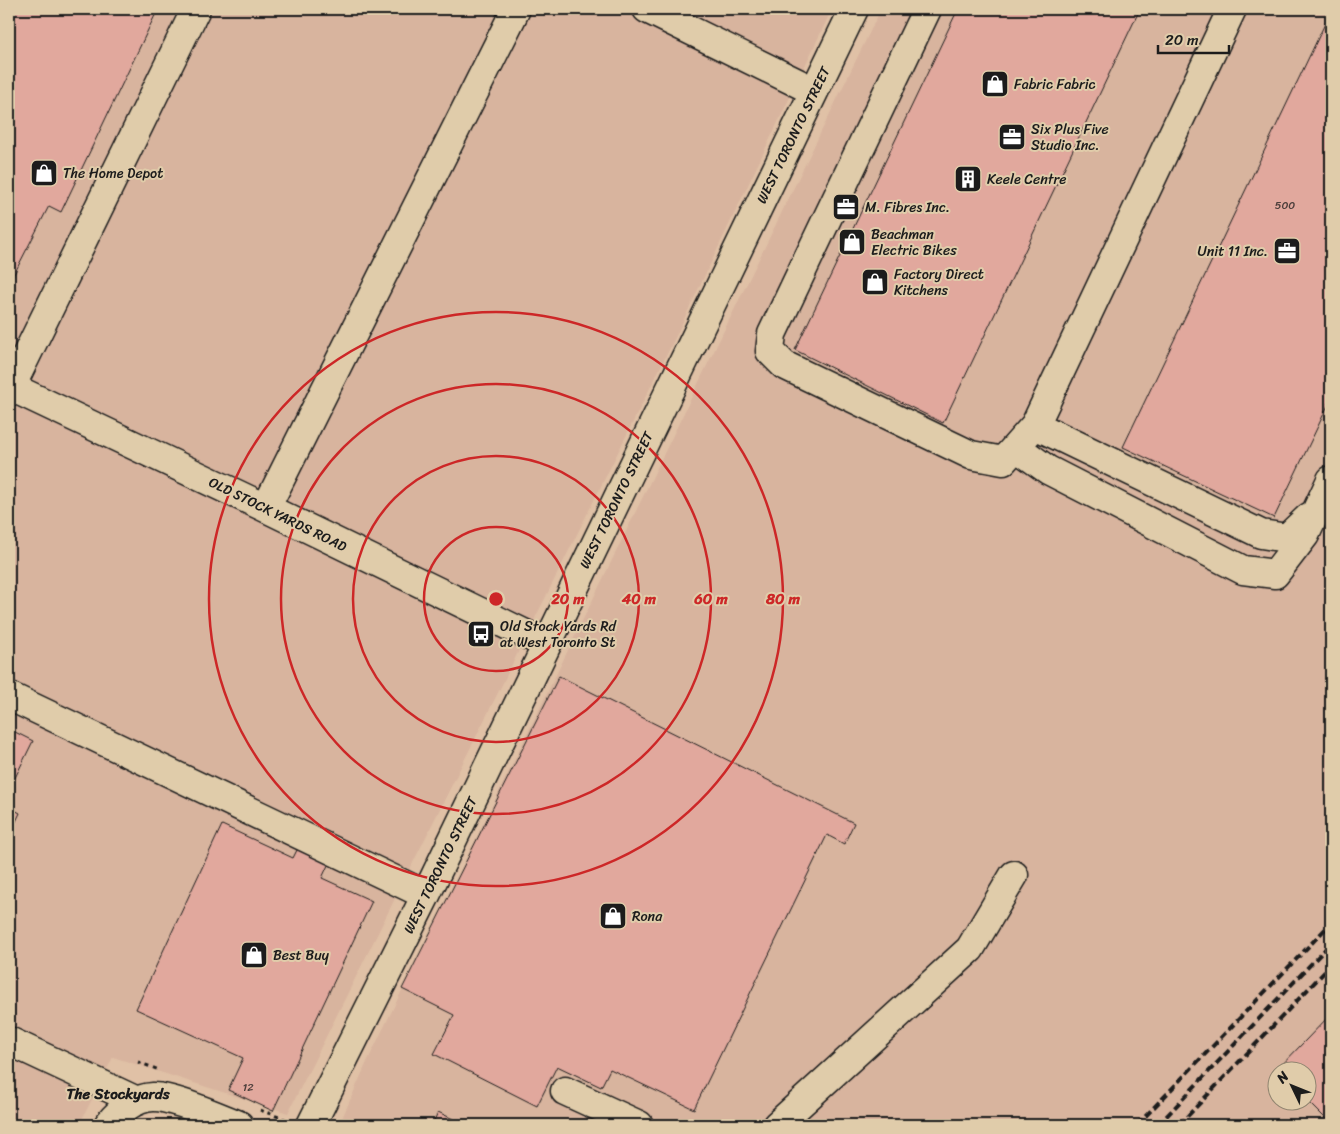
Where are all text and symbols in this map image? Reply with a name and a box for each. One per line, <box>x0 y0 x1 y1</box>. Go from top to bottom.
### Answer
scale bar <box>1158 22 1229 54</box>
text: 20 m <box>1165 27 1199 53</box>
street label: WEST TORONTO STREET <box>749 61 838 208</box>
shop icon: Fabric Fabric <box>980 69 1010 99</box>
place label: Fabric Fabric <box>1014 72 1096 97</box>
place label: Six Plus Five Studio Inc. <box>1031 117 1109 158</box>
office icon: Six Plus Five Studio Inc. <box>997 122 1027 152</box>
shop icon: The Home Depot <box>29 158 59 188</box>
place label: The Home Depot <box>63 161 163 186</box>
building icon: Keele Centre <box>953 164 983 194</box>
place label: Keele Centre <box>987 167 1066 192</box>
office icon: M. Fibres Inc. <box>831 192 861 222</box>
place label: M. Fibres Inc. <box>865 195 950 220</box>
house number: 500 <box>1275 196 1295 215</box>
place label: Beachman Electric Bikes <box>871 222 957 263</box>
shop icon: Beachman Electric Bikes <box>837 227 867 257</box>
office icon: Unit 11 Inc. <box>1272 236 1302 266</box>
place label: Unit 11 Inc. <box>1198 239 1268 264</box>
place label: Factory Direct Kitchens <box>894 262 984 303</box>
shop icon: Factory Direct Kitchens <box>860 267 890 297</box>
street label: WEST TORONTO STREET <box>572 426 661 573</box>
street label: OLD STOCK YARDS ROAD <box>204 470 352 559</box>
text: 20 m <box>550 586 585 612</box>
text: 40 m <box>621 586 657 612</box>
text: 60 m <box>693 586 728 612</box>
text: 80 m <box>765 586 800 612</box>
centre of rings <box>487 590 505 608</box>
place label: Old Stock Yards Rd at West Toronto St <box>500 614 617 655</box>
bus stop icon: Old Stock Yards Rd at West Toronto St <box>466 619 496 649</box>
street label: WEST TORONTO STREET <box>396 791 485 938</box>
shop icon: Rona <box>598 901 628 931</box>
place label: Rona <box>632 904 663 929</box>
shop icon: Best Buy <box>239 940 269 970</box>
place label: Best Buy <box>273 943 330 968</box>
north arrow <box>1268 1062 1318 1112</box>
text: N <box>1270 1065 1296 1090</box>
house number: 12 <box>242 1078 254 1097</box>
district label: The Stockyards <box>66 1081 171 1107</box>

